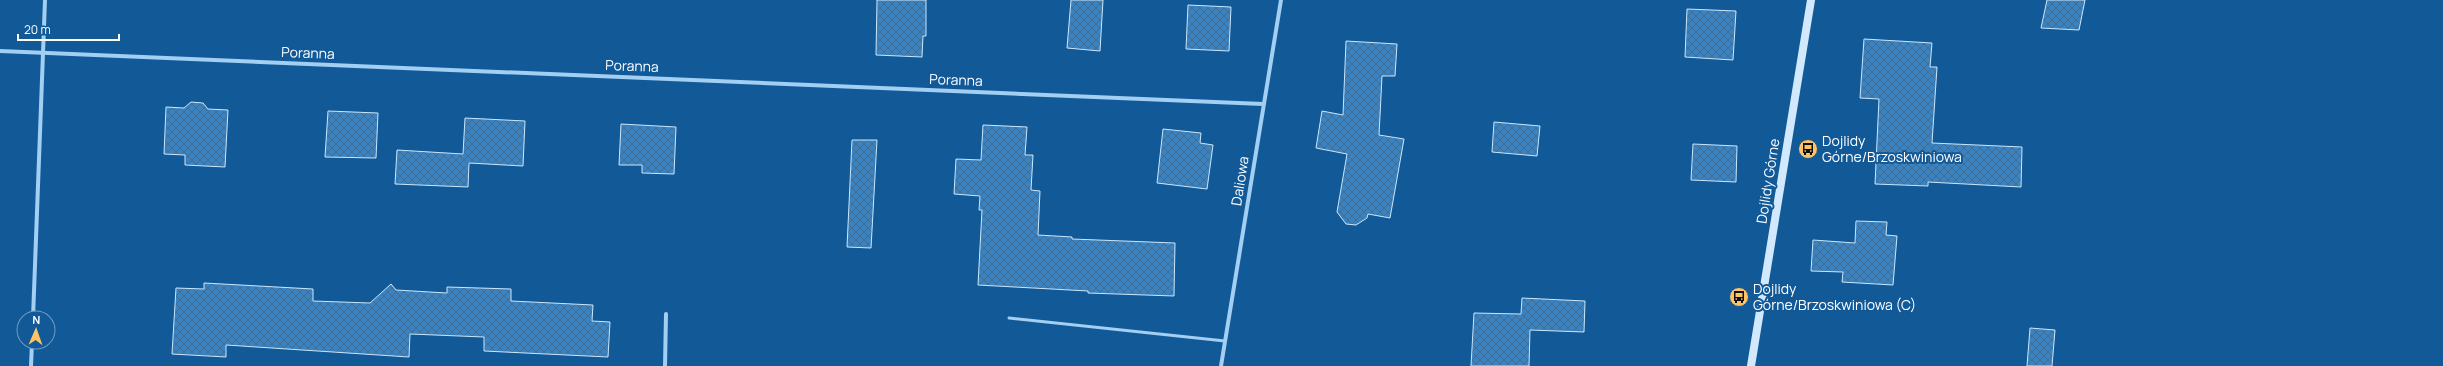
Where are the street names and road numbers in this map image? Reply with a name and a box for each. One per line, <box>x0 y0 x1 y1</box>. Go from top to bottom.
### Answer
street label: Poranna <box>281 42 335 63</box>
street label: Poranna <box>605 55 659 76</box>
street label: Poranna <box>929 69 983 90</box>
street label: Dojlidy Górne <box>1751 137 1784 225</box>
street label: Daliowa <box>1226 155 1253 207</box>

